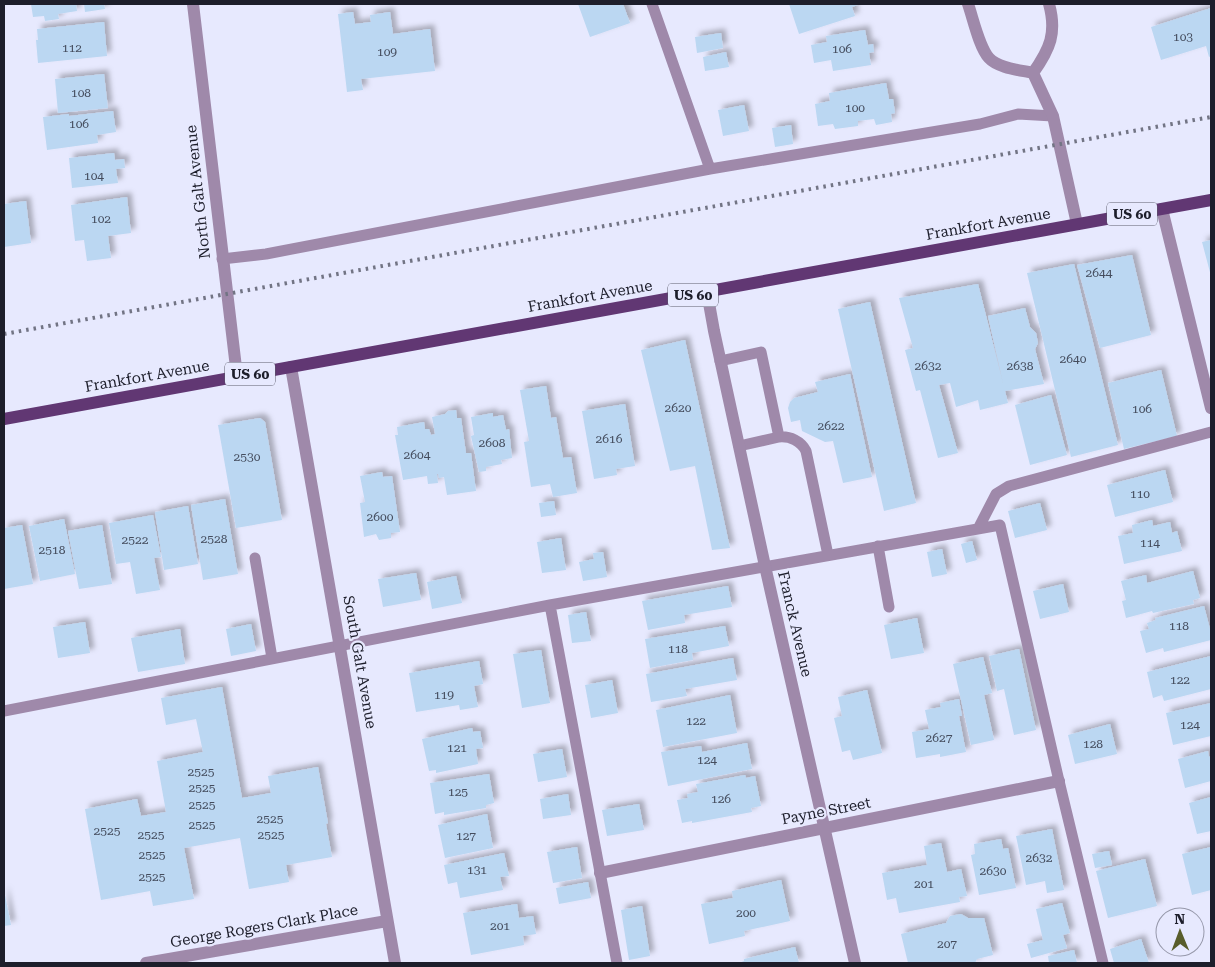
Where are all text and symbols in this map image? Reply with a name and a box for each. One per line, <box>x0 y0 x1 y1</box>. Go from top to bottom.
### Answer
house number: 103 <box>1173 30 1193 44</box>
house number: 112 <box>62 41 82 55</box>
house number: 106 <box>832 42 852 56</box>
house number: 109 <box>377 45 397 59</box>
house number: 108 <box>71 86 91 100</box>
house number: 100 <box>845 101 865 115</box>
house number: 106 <box>69 117 89 131</box>
street label: North Galt Avenue <box>182 124 214 260</box>
house number: 104 <box>84 169 104 183</box>
road number: US 60 <box>1107 202 1157 225</box>
street label: Frankfort Avenue <box>924 204 1052 244</box>
house number: 102 <box>91 212 111 226</box>
house number: 2644 <box>1086 266 1113 280</box>
street label: Frankfort Avenue <box>526 276 654 316</box>
road number: US 60 <box>668 284 718 306</box>
house number: 2640 <box>1060 352 1087 366</box>
street label: Frankfort Avenue <box>83 356 211 396</box>
house number: 2632 <box>915 359 942 373</box>
house number: 2638 <box>1007 359 1034 373</box>
road number: US 60 <box>225 362 275 386</box>
house number: 2620 <box>665 401 692 415</box>
house number: 106 <box>1132 402 1152 416</box>
house number: 2622 <box>818 419 845 433</box>
house number: 2616 <box>596 432 623 446</box>
house number: 2608 <box>479 436 506 450</box>
house number: 2604 <box>404 448 431 462</box>
house number: 2530 <box>234 450 261 464</box>
house number: 110 <box>1130 487 1150 501</box>
house number: 2600 <box>367 510 394 524</box>
house number: 2528 <box>201 532 228 546</box>
house number: 2522 <box>122 533 149 547</box>
house number: 114 <box>1140 536 1160 550</box>
house number: 2518 <box>39 543 66 557</box>
street label: Franck Avenue <box>774 569 816 679</box>
street label: South Galt Avenue <box>339 594 381 730</box>
house number: 118 <box>1169 619 1189 633</box>
house number: 118 <box>668 642 688 656</box>
house number: 122 <box>1170 673 1190 687</box>
house number: 119 <box>434 688 454 702</box>
house number: 122 <box>686 714 706 728</box>
house number: 124 <box>1180 718 1200 732</box>
house number: 2627 <box>926 731 953 745</box>
house number: 128 <box>1083 737 1103 751</box>
house number: 121 <box>447 741 467 755</box>
house number: 124 <box>697 753 717 767</box>
house number: 2525 <box>188 765 215 779</box>
house number: 2525 <box>189 781 216 795</box>
house number: 125 <box>448 785 468 799</box>
house number: 126 <box>711 792 731 806</box>
street label: Payne Street <box>780 793 873 828</box>
house number: 2525 <box>189 798 216 812</box>
house number: 2525 <box>257 812 284 826</box>
house number: 2525 <box>189 818 216 832</box>
house number: 2525 <box>94 824 121 838</box>
house number: 2525 <box>138 828 165 842</box>
house number: 2525 <box>258 828 285 842</box>
house number: 127 <box>456 829 476 843</box>
house number: 2525 <box>139 848 166 862</box>
house number: 2632 <box>1026 851 1053 865</box>
house number: 131 <box>467 863 487 877</box>
house number: 2630 <box>980 864 1007 878</box>
house number: 2525 <box>139 870 166 884</box>
house number: 201 <box>914 877 934 891</box>
street label: George Rogers Clark Place <box>169 901 359 951</box>
house number: 200 <box>736 906 756 920</box>
north arrow <box>1155 907 1205 957</box>
text: N <box>1174 911 1186 927</box>
house number: 201 <box>490 919 510 933</box>
house number: 207 <box>937 937 957 951</box>

